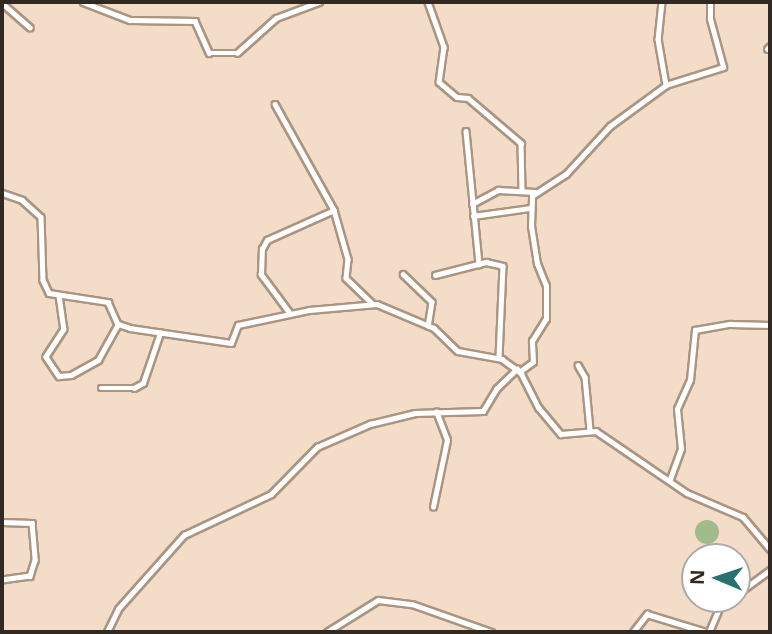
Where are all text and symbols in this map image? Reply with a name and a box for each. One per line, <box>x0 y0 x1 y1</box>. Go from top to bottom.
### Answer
north arrow <box>681 543 751 613</box>
text: N <box>684 569 710 586</box>

